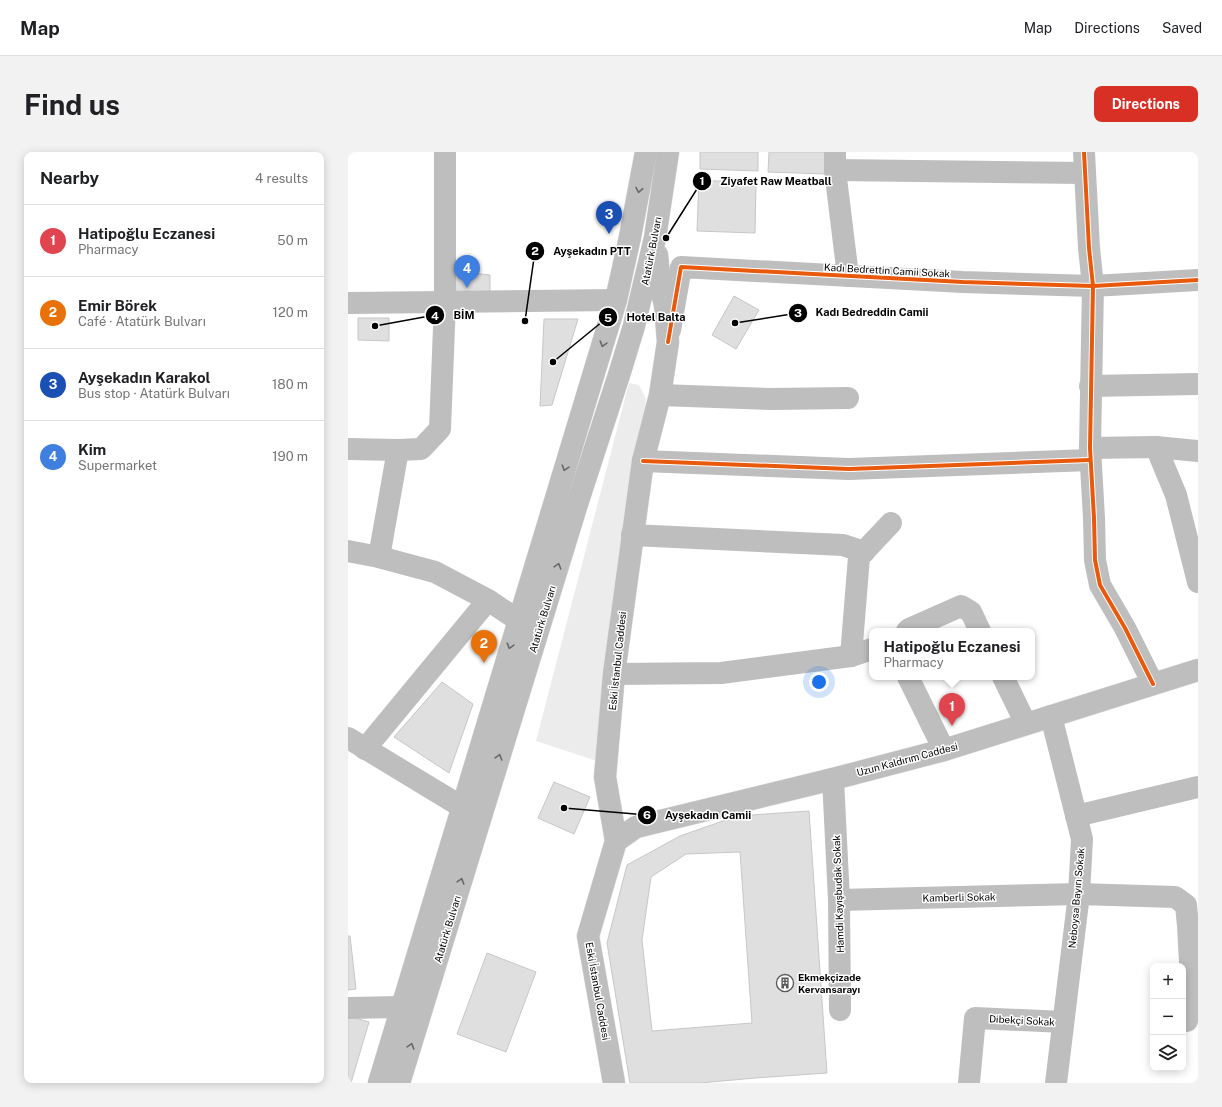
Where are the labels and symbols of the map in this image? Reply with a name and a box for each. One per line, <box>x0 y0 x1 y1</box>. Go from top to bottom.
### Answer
callout: Ziyafet Raw Meatball <box>692 169 840 192</box>
text: 1 <box>699 174 705 188</box>
text: Ziyafet Raw Meatball <box>720 175 832 187</box>
one-way arrow <box>635 187 643 193</box>
pin: 3 <box>596 201 622 234</box>
street label: Atatürk Bulvarı <box>638 216 664 286</box>
callout: Ayşekadın PTT <box>525 240 639 263</box>
text: 2 <box>531 244 539 258</box>
text: Ayşekadın PTT <box>553 245 631 258</box>
pin: 4 <box>454 255 480 288</box>
street label: Kadı Bedrettin Camii Sokak <box>824 261 951 279</box>
callout: Kadı Bedreddin Camii <box>788 301 936 324</box>
callout: BİM <box>425 304 482 327</box>
callout: Hotel Balta <box>598 306 693 329</box>
text: 3 <box>794 306 802 320</box>
text: Kadı Bedreddin Camii <box>816 306 928 318</box>
text: BİM <box>453 308 475 321</box>
text: 4 <box>431 309 439 323</box>
text: 5 <box>604 311 612 325</box>
text: Hotel Balta <box>626 311 686 323</box>
one-way arrow <box>599 340 608 347</box>
one-way arrow <box>561 465 570 472</box>
one-way arrow <box>553 562 562 569</box>
street label: Atatürk Bulvarı <box>526 584 558 654</box>
street label: Eski İstanbul Caddesi <box>606 611 628 711</box>
pin: 2 <box>471 630 497 663</box>
one-way arrow <box>506 642 515 649</box>
your location <box>809 672 829 692</box>
pin: 1 <box>939 693 965 726</box>
street label: Uzun Kaldırım Caddesi <box>855 740 959 778</box>
one-way arrow <box>494 754 503 761</box>
callout: Ayşekadın Camii <box>637 803 759 826</box>
text: 6 <box>643 808 651 822</box>
text: Ayşekadın Camii <box>665 809 751 822</box>
street label: Hamdi Kayışbudak Sokak <box>830 834 846 953</box>
street label: Neboysa Bayırı Sokak <box>1066 847 1086 949</box>
one-way arrow <box>457 878 465 885</box>
street label: Kamberli Sokak <box>922 890 996 904</box>
street label: Atatürk Bulvarı <box>431 894 463 964</box>
street label: Eski İstanbul Caddesi <box>583 941 613 1041</box>
place label: Ekmekçizade Kervansarayı <box>798 971 861 995</box>
building icon: Ekmekçizade Kervansarayı <box>775 973 795 993</box>
street label: Dibekçi Sokak <box>989 1012 1056 1028</box>
one-way arrow <box>406 1042 415 1049</box>

